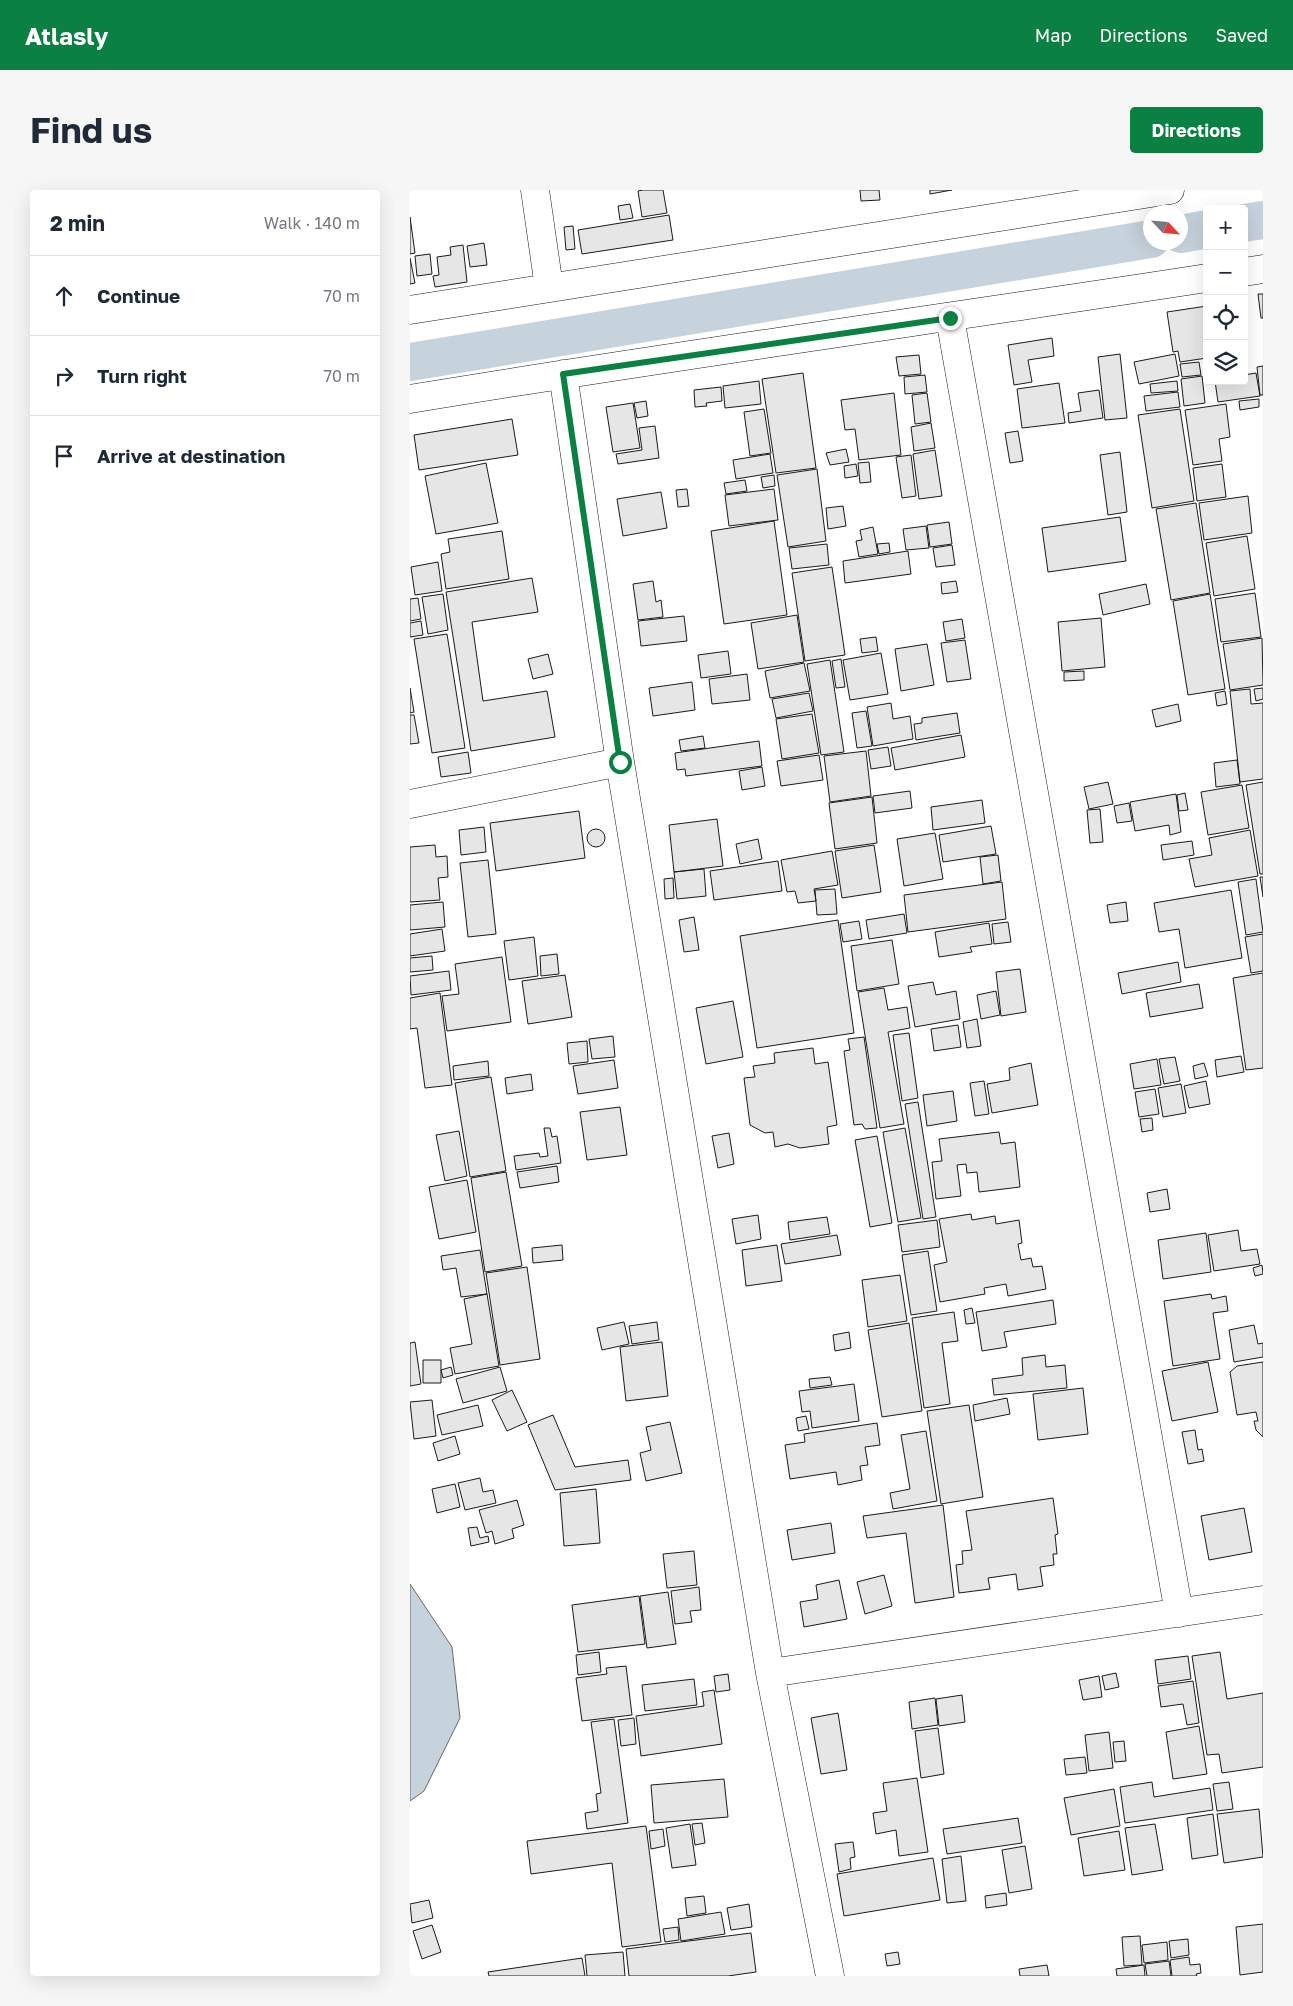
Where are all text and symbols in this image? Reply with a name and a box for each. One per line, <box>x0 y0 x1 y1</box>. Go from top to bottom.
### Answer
text: Atlasly <box>25 21 108 50</box>
text: Map <box>1035 24 1071 46</box>
text: Directions <box>1099 24 1187 46</box>
text: Saved <box>1215 24 1268 46</box>
button: Directions <box>1130 107 1263 153</box>
text: Find us <box>30 109 152 151</box>
north arrow <box>1143 205 1188 250</box>
map controls <box>1203 205 1248 385</box>
button: + <box>1203 205 1248 250</box>
text: 2 min <box>50 210 105 236</box>
text: Walk · 140 m <box>264 213 360 233</box>
button: − <box>1203 250 1248 295</box>
icon: ahead <box>50 282 78 310</box>
text: Continue <box>97 284 180 307</box>
text: 70 m <box>323 286 360 306</box>
button: locate <box>1203 295 1248 340</box>
route end <box>939 307 962 330</box>
button: layers <box>1203 340 1248 385</box>
icon: right <box>50 362 78 390</box>
text: Turn right <box>97 364 187 387</box>
text: 70 m <box>323 366 360 386</box>
icon: arrive <box>50 442 78 470</box>
text: Arrive at destination <box>97 444 285 467</box>
route start <box>609 751 632 774</box>

